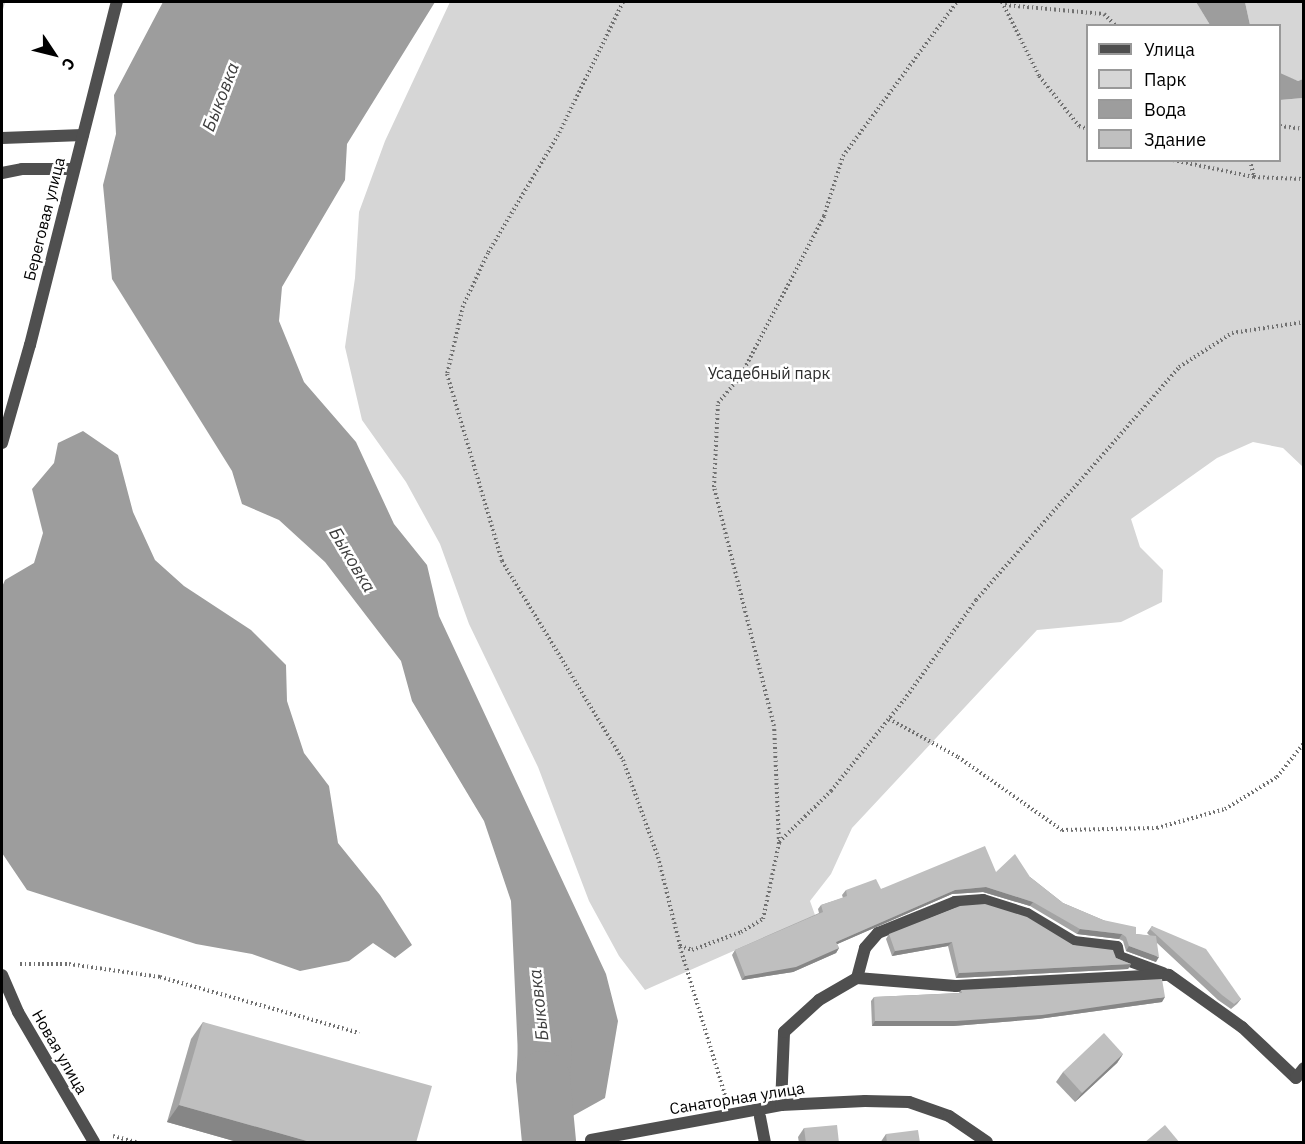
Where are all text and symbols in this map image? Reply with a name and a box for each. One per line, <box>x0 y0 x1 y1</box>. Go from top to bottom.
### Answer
north arrow <box>24 24 84 84</box>
legend <box>1086 24 1281 162</box>
text: Улица <box>1144 38 1195 61</box>
text: С <box>58 54 80 74</box>
water label: Быковка <box>198 59 244 135</box>
text: Парк <box>1144 68 1186 91</box>
text: Вода <box>1144 98 1186 121</box>
text: Здание <box>1144 128 1206 151</box>
street label: Береговая улица <box>19 155 69 283</box>
park label: Усадебный парк <box>708 363 830 383</box>
water label: Быковка <box>324 524 380 596</box>
water label: Быковка <box>524 968 554 1042</box>
street label: Новая улица <box>28 1006 92 1098</box>
street label: Санаторная улица <box>668 1078 806 1118</box>

